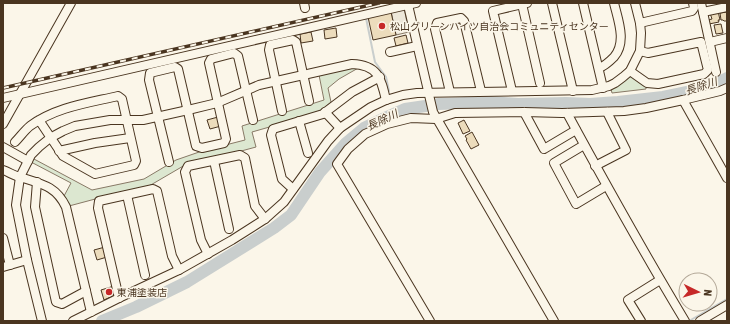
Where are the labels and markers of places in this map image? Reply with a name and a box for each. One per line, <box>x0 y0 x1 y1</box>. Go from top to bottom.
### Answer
marker: 松山グリーンハイツ自治会コミュニティセンター <box>377 21 387 31</box>
place label: 松山グリーンハイツ自治会コミュニティセンター <box>390 21 609 32</box>
marker: 東浦塗装店 <box>104 287 114 297</box>
place label: 東浦塗装店 <box>117 287 167 298</box>

